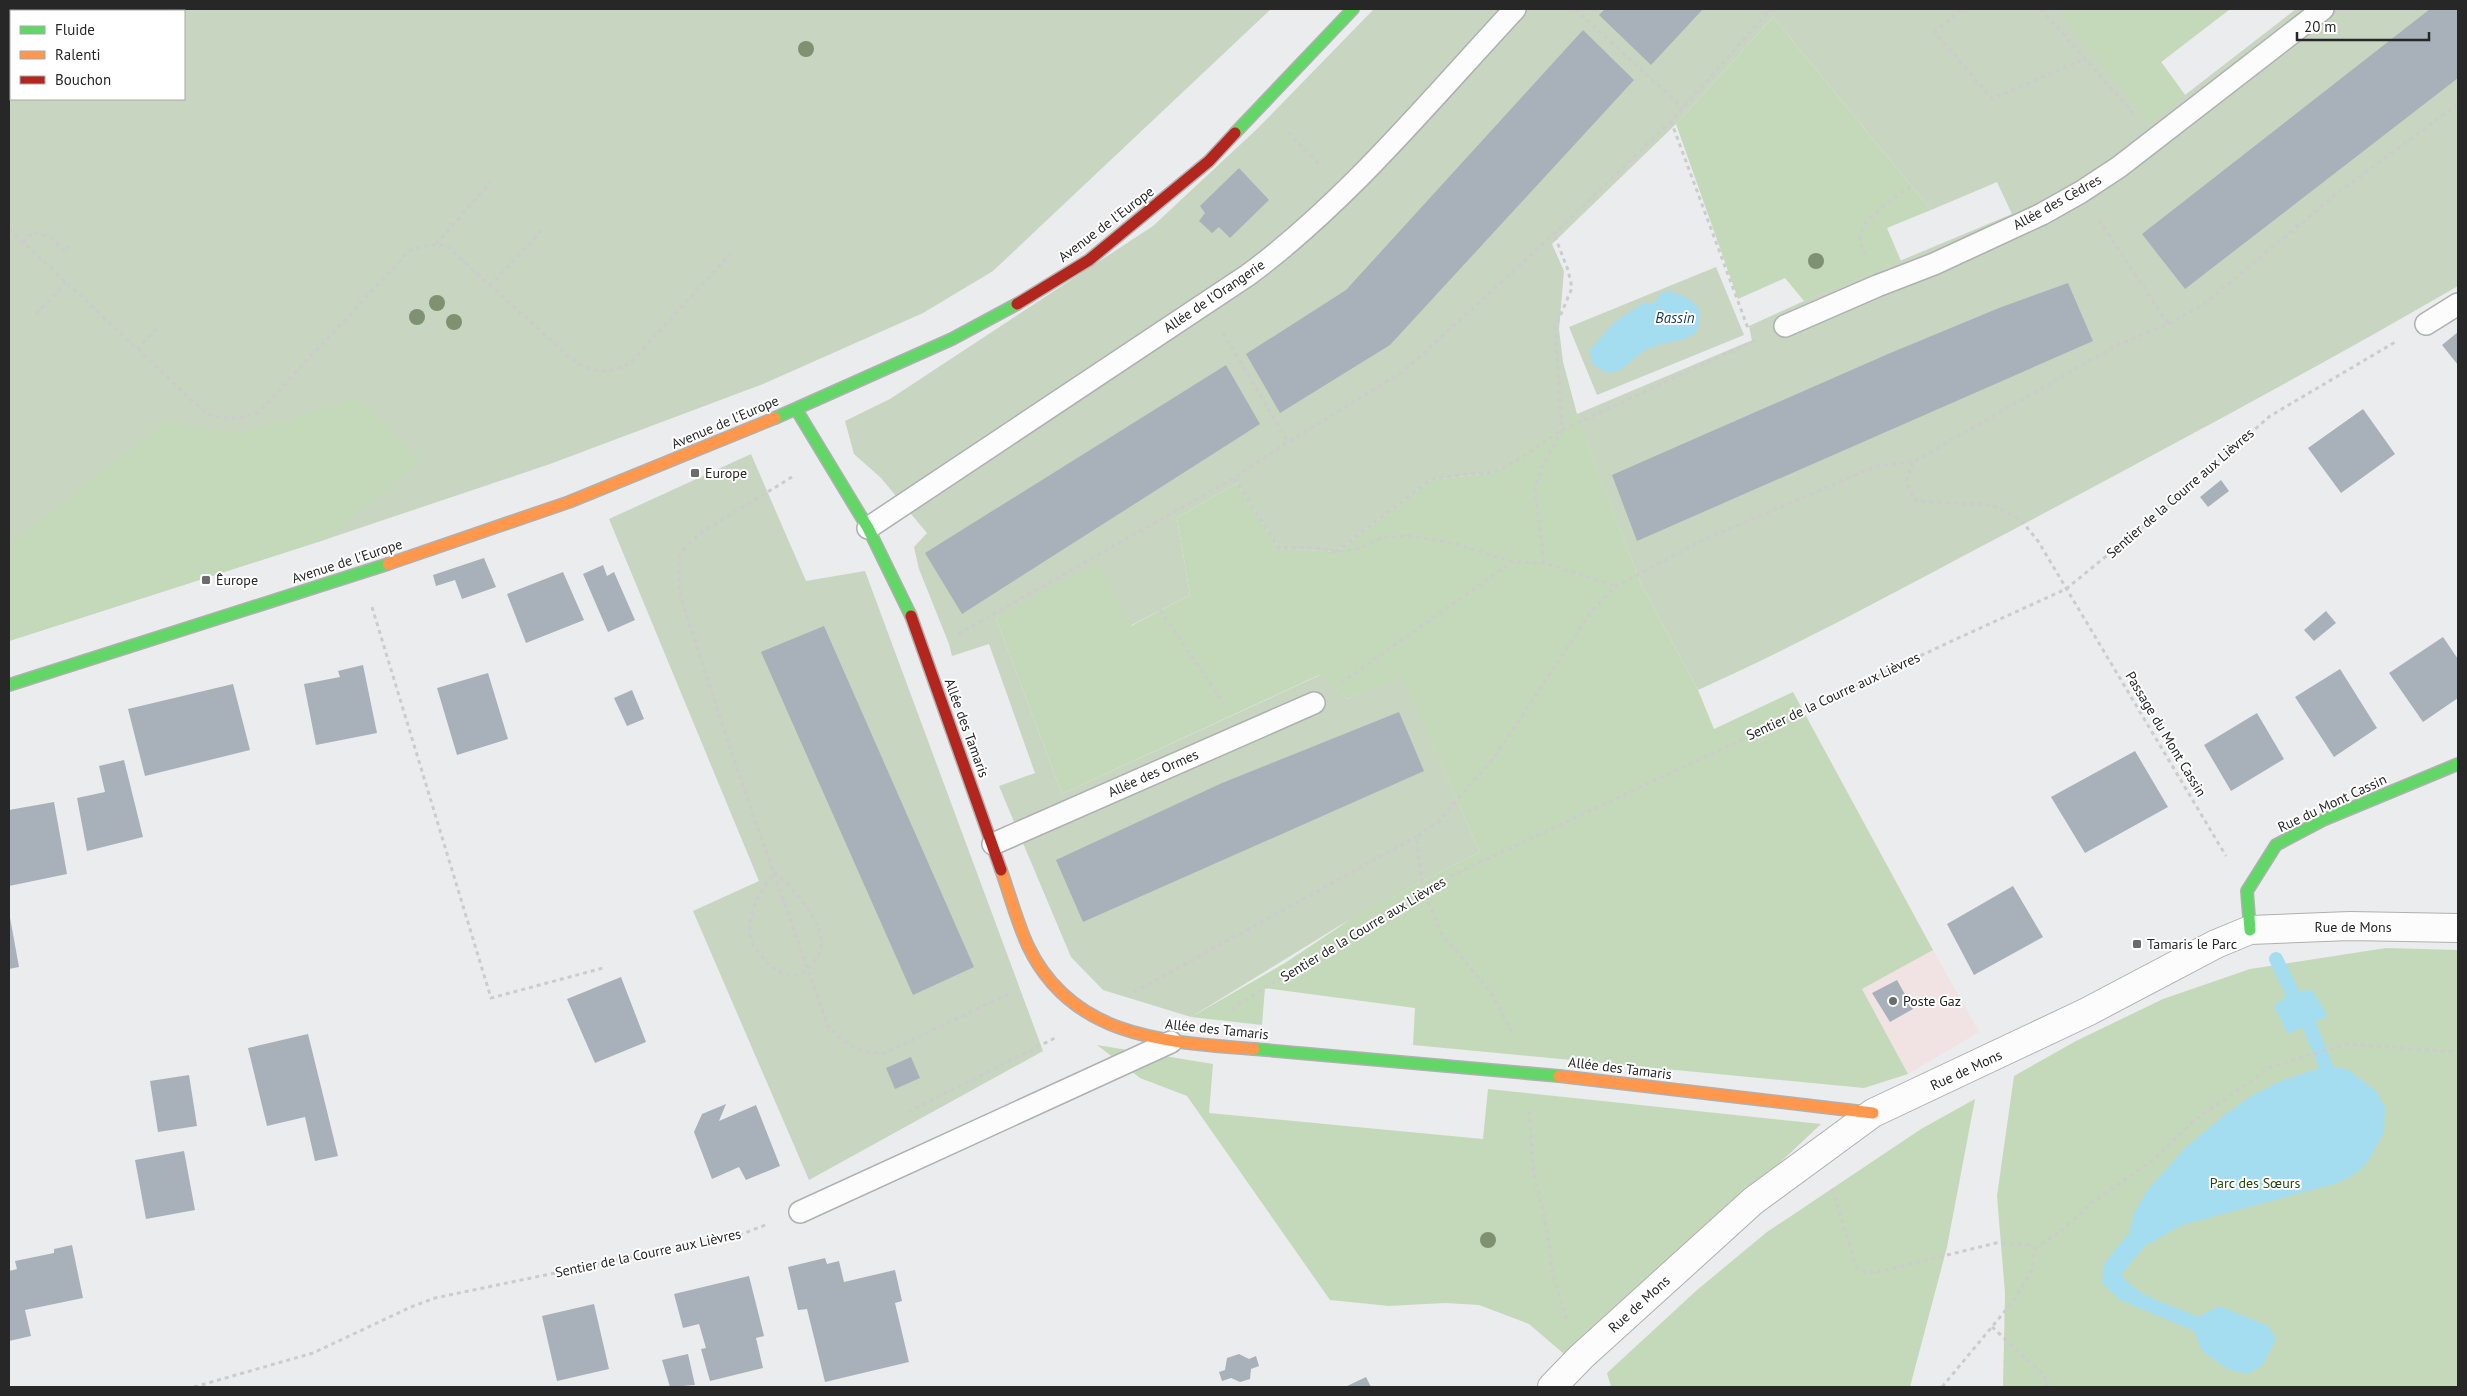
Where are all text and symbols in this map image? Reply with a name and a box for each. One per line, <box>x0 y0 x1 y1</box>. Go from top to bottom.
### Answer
legend <box>10 10 185 100</box>
scale bar <box>2297 10 2430 42</box>
text: 20 m <box>2304 17 2337 36</box>
text: Fluide <box>55 20 95 39</box>
text: Ralenti <box>55 45 101 64</box>
text: Bouchon <box>55 70 111 89</box>
street label: Allée des Cèdres <box>2010 170 2104 234</box>
street label: Avenue de l'Europe <box>1055 182 1157 266</box>
street label: Allée de l'Orangerie <box>1160 255 1268 337</box>
water label: Bassin <box>1655 308 1695 327</box>
street label: Avenue de l'Europe <box>669 391 781 453</box>
street label: Sentier de la Courre aux Lièvres <box>2103 424 2258 562</box>
place label: Europe <box>705 464 747 482</box>
marker: Europe <box>689 467 701 479</box>
street label: Avenue de l'Europe <box>290 535 404 587</box>
place label: Êurope <box>216 571 258 589</box>
marker: Êurope <box>200 574 212 586</box>
street label: Sentier de la Courre aux Lièvres <box>1743 648 1923 744</box>
street label: Passage du Mont Cassin <box>2122 668 2210 800</box>
street label: Allée des Tamaris <box>941 676 993 780</box>
street label: Allée des Ormes <box>1105 745 1201 801</box>
street label: Rue du Mont Cassin <box>2275 770 2389 836</box>
street label: Sentier de la Courre aux Lièvres <box>1277 872 1449 986</box>
street label: Rue de Mons <box>2314 918 2392 936</box>
place label: Tamaris le Parc <box>2147 935 2237 953</box>
marker: Tamaris le Parc <box>2131 938 2143 950</box>
place label: Poste Gaz <box>1903 992 1961 1010</box>
marker: Poste Gaz <box>1887 995 1899 1007</box>
street label: Allée des Tamaris <box>1164 1015 1270 1043</box>
street label: Rue de Mons <box>1927 1046 2005 1094</box>
street label: Allée des Tamaris <box>1567 1053 1673 1083</box>
park label: Parc des Sœurs <box>2210 1174 2300 1192</box>
street label: Sentier de la Courre aux Lièvres <box>553 1224 743 1282</box>
street label: Rue de Mons <box>1604 1271 1674 1336</box>

